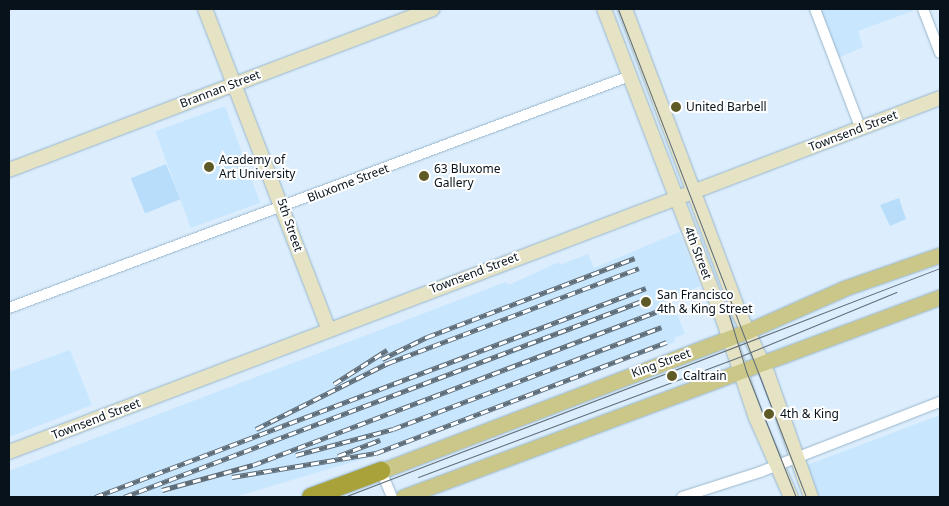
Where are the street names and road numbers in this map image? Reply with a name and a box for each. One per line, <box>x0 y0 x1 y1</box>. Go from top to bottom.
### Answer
street label: Brannan Street <box>178 67 262 111</box>
street label: Townsend Street <box>807 108 899 154</box>
street label: Bluxome Street <box>305 161 391 205</box>
street label: 5th Street <box>274 197 306 253</box>
street label: 4th Street <box>681 225 715 281</box>
street label: Townsend Street <box>428 250 520 296</box>
street label: King Street <box>629 346 693 380</box>
street label: Townsend Street <box>50 396 142 442</box>

